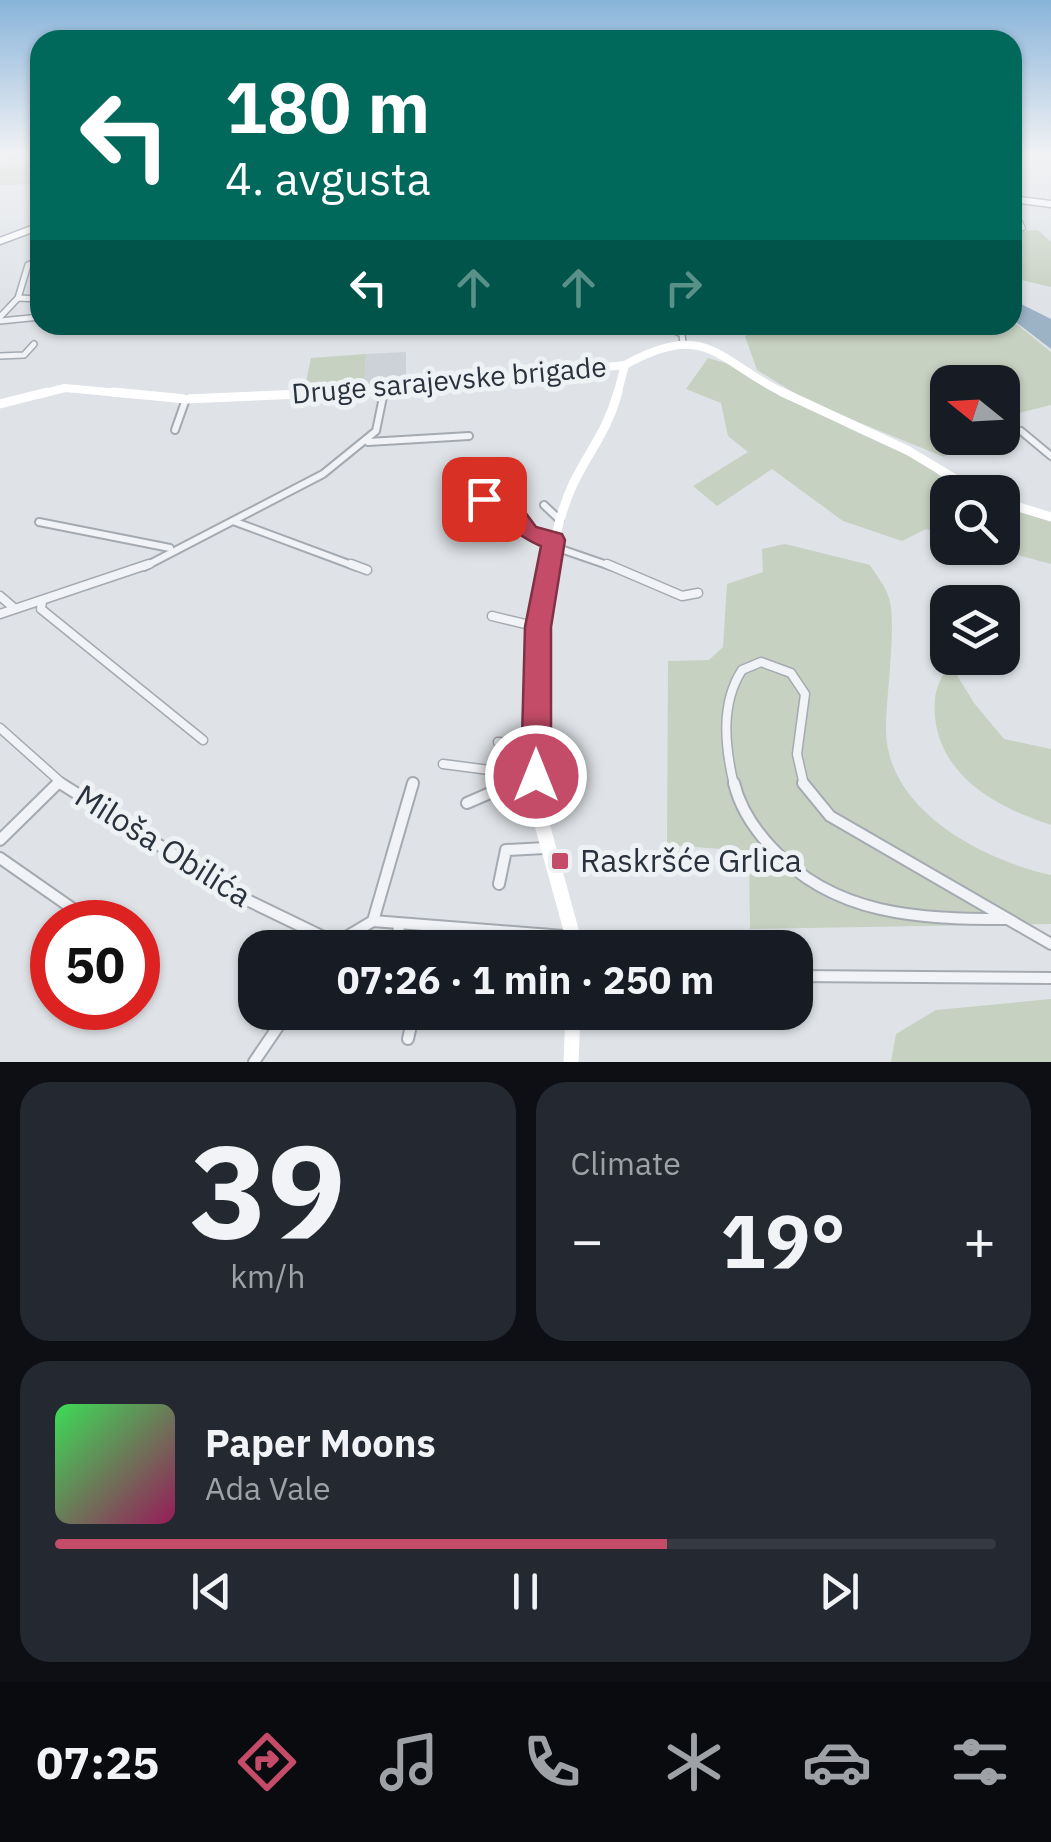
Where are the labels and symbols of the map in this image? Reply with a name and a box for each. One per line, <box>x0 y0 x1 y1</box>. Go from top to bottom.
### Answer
street label: Druge sarajevske brigade <box>290 347 608 412</box>
north arrow <box>930 365 1020 455</box>
pin <box>442 457 527 542</box>
position arrow <box>484 724 588 828</box>
street label: Miloša Obilića <box>68 774 259 916</box>
place label: Raskršće Grlica <box>580 839 802 881</box>
marker: Raskršće Grlica <box>549 850 571 872</box>
speed limit sign: 50 <box>30 900 160 1030</box>

